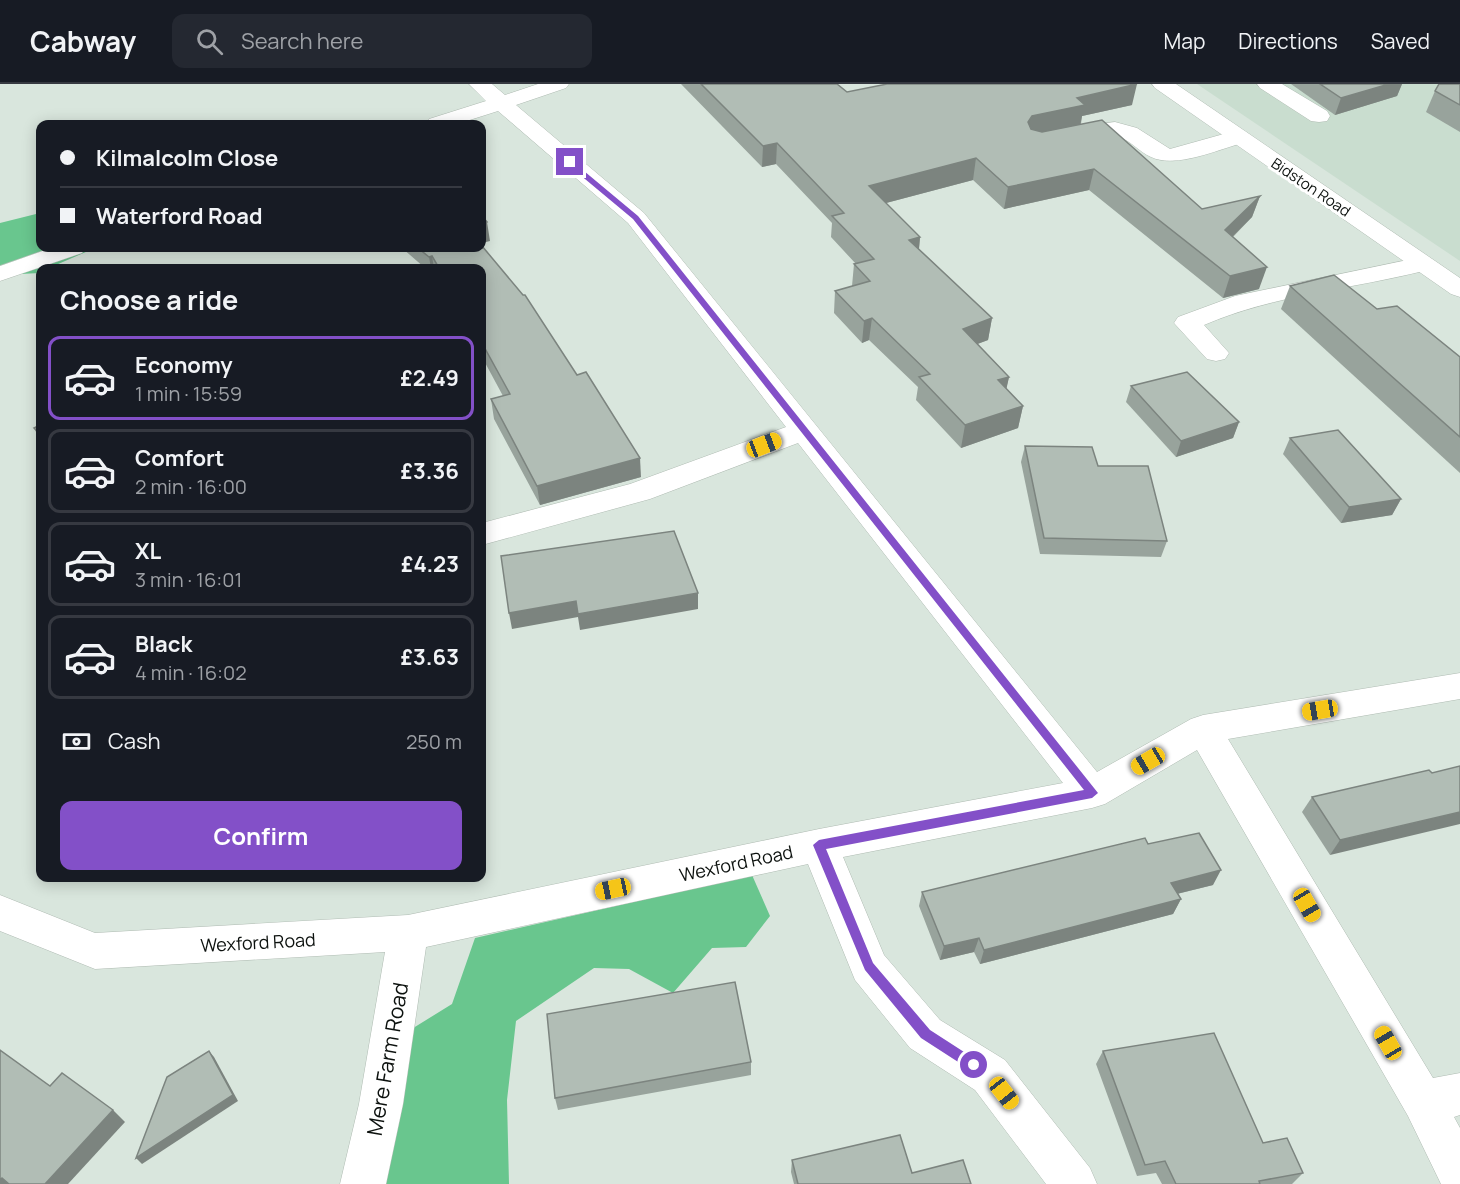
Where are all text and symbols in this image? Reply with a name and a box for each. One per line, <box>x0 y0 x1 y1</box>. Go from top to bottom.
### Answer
search box <box>172 14 592 68</box>
text: Cabway <box>30 22 136 60</box>
icon: search <box>193 25 226 58</box>
text: Search here <box>241 26 363 56</box>
text: Map <box>1164 27 1205 55</box>
text: Directions <box>1238 27 1338 55</box>
text: Saved <box>1371 27 1430 55</box>
text: Kilmalcolm Close <box>96 143 278 173</box>
route end <box>556 148 583 175</box>
street label: Bidston Road <box>1267 153 1355 221</box>
text: Waterford Road <box>96 201 262 231</box>
text: Choose a ride <box>60 281 238 318</box>
text: Economy <box>135 350 233 380</box>
icon: car <box>63 351 117 405</box>
text: £2.49 <box>400 363 459 393</box>
text: 1 min · 15:59 <box>135 380 242 407</box>
car <box>744 430 784 460</box>
text: Comfort <box>135 443 224 473</box>
icon: car <box>63 444 117 498</box>
text: £3.36 <box>401 456 459 486</box>
text: 2 min · 16:00 <box>135 473 247 500</box>
text: XL <box>135 536 161 566</box>
icon: car <box>63 537 117 591</box>
text: £4.23 <box>401 549 459 579</box>
text: 3 min · 16:01 <box>135 566 242 593</box>
text: Black <box>135 629 192 659</box>
icon: car <box>63 630 117 684</box>
text: £3.63 <box>401 642 459 672</box>
text: 4 min · 16:02 <box>135 659 247 686</box>
car <box>1301 698 1339 722</box>
icon: cash <box>60 725 93 758</box>
text: Cash <box>108 726 161 756</box>
text: 250 m <box>406 728 462 755</box>
car <box>1128 744 1168 778</box>
button: Confirm <box>60 801 462 870</box>
street label: Wexford Road <box>677 839 795 887</box>
car <box>594 876 632 902</box>
car <box>1290 885 1324 925</box>
street label: Wexford Road <box>200 927 316 957</box>
street label: Mere Farm Road <box>360 980 414 1138</box>
car <box>1371 1023 1405 1063</box>
route start <box>960 1051 987 1078</box>
car <box>986 1073 1022 1113</box>

